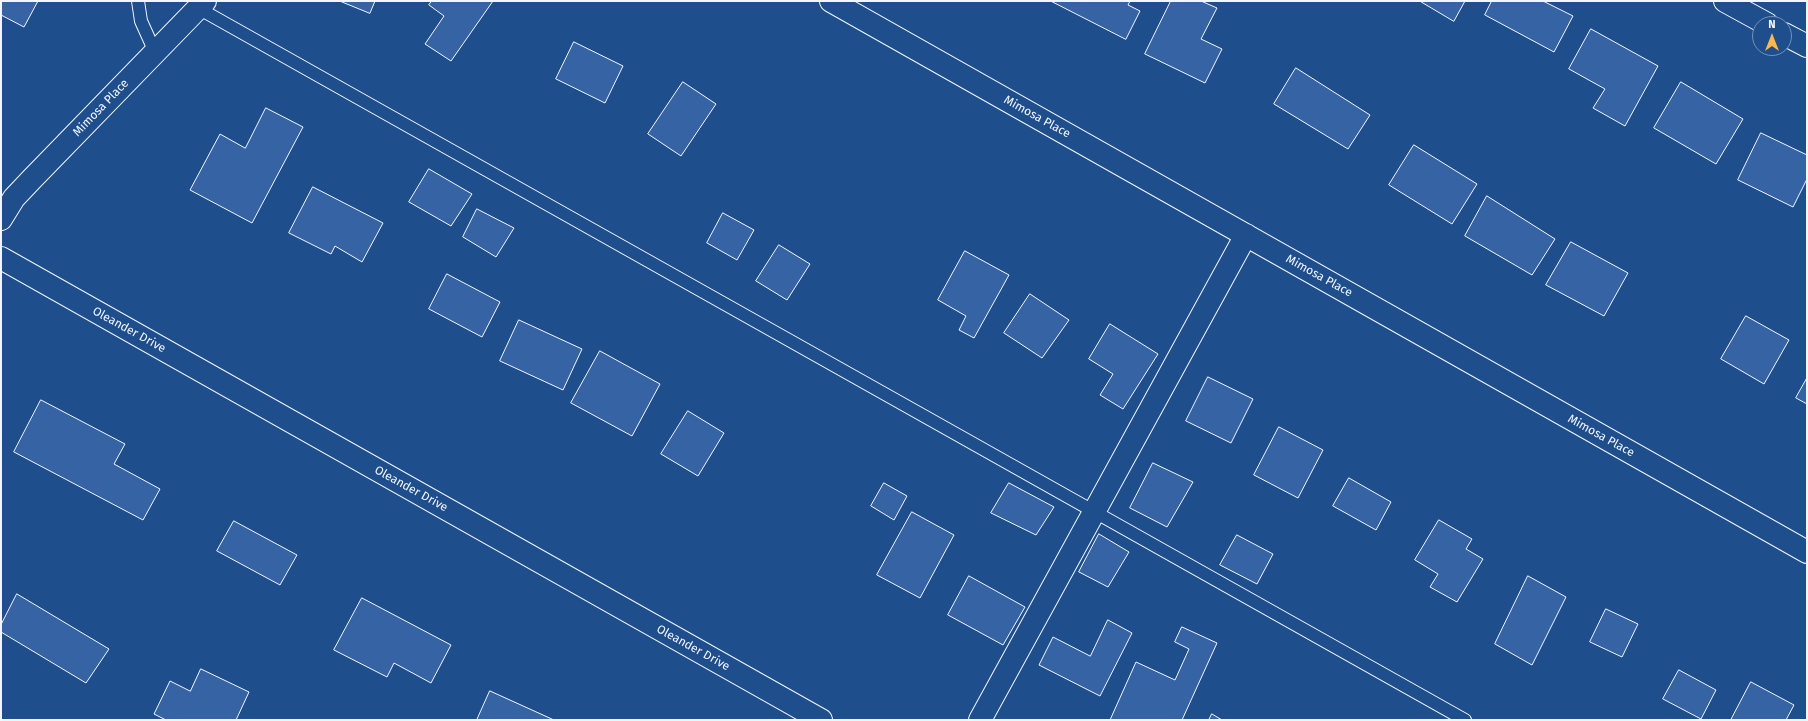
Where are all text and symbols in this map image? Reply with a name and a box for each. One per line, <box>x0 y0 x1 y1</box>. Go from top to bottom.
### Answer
north arrow <box>1752 16 1792 56</box>
text: N <box>1768 18 1776 31</box>
street label: Mimosa Place <box>70 76 132 140</box>
street label: Mimosa Place <box>1001 93 1073 141</box>
street label: Mimosa Place <box>1283 252 1355 300</box>
street label: Oleander Drive <box>90 304 168 356</box>
street label: Mimosa Place <box>1565 412 1637 460</box>
street label: Oleander Drive <box>372 463 450 515</box>
street label: Oleander Drive <box>654 622 732 674</box>

